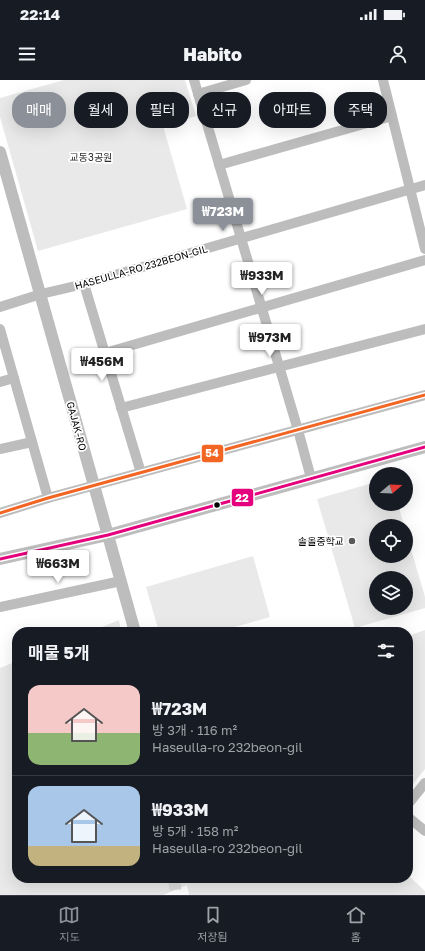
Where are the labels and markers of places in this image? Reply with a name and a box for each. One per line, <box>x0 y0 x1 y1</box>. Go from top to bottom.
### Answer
pin: ₩723M <box>195 198 251 232</box>
pin: ₩933M <box>234 262 290 296</box>
pin: ₩973M <box>242 324 298 358</box>
pin: ₩456M <box>74 348 130 382</box>
unlabelled marker <box>212 500 222 510</box>
place label: 솔올중학교 <box>298 535 344 547</box>
marker: 솔올중학교 <box>347 536 357 546</box>
pin: ₩663M <box>30 550 86 584</box>

